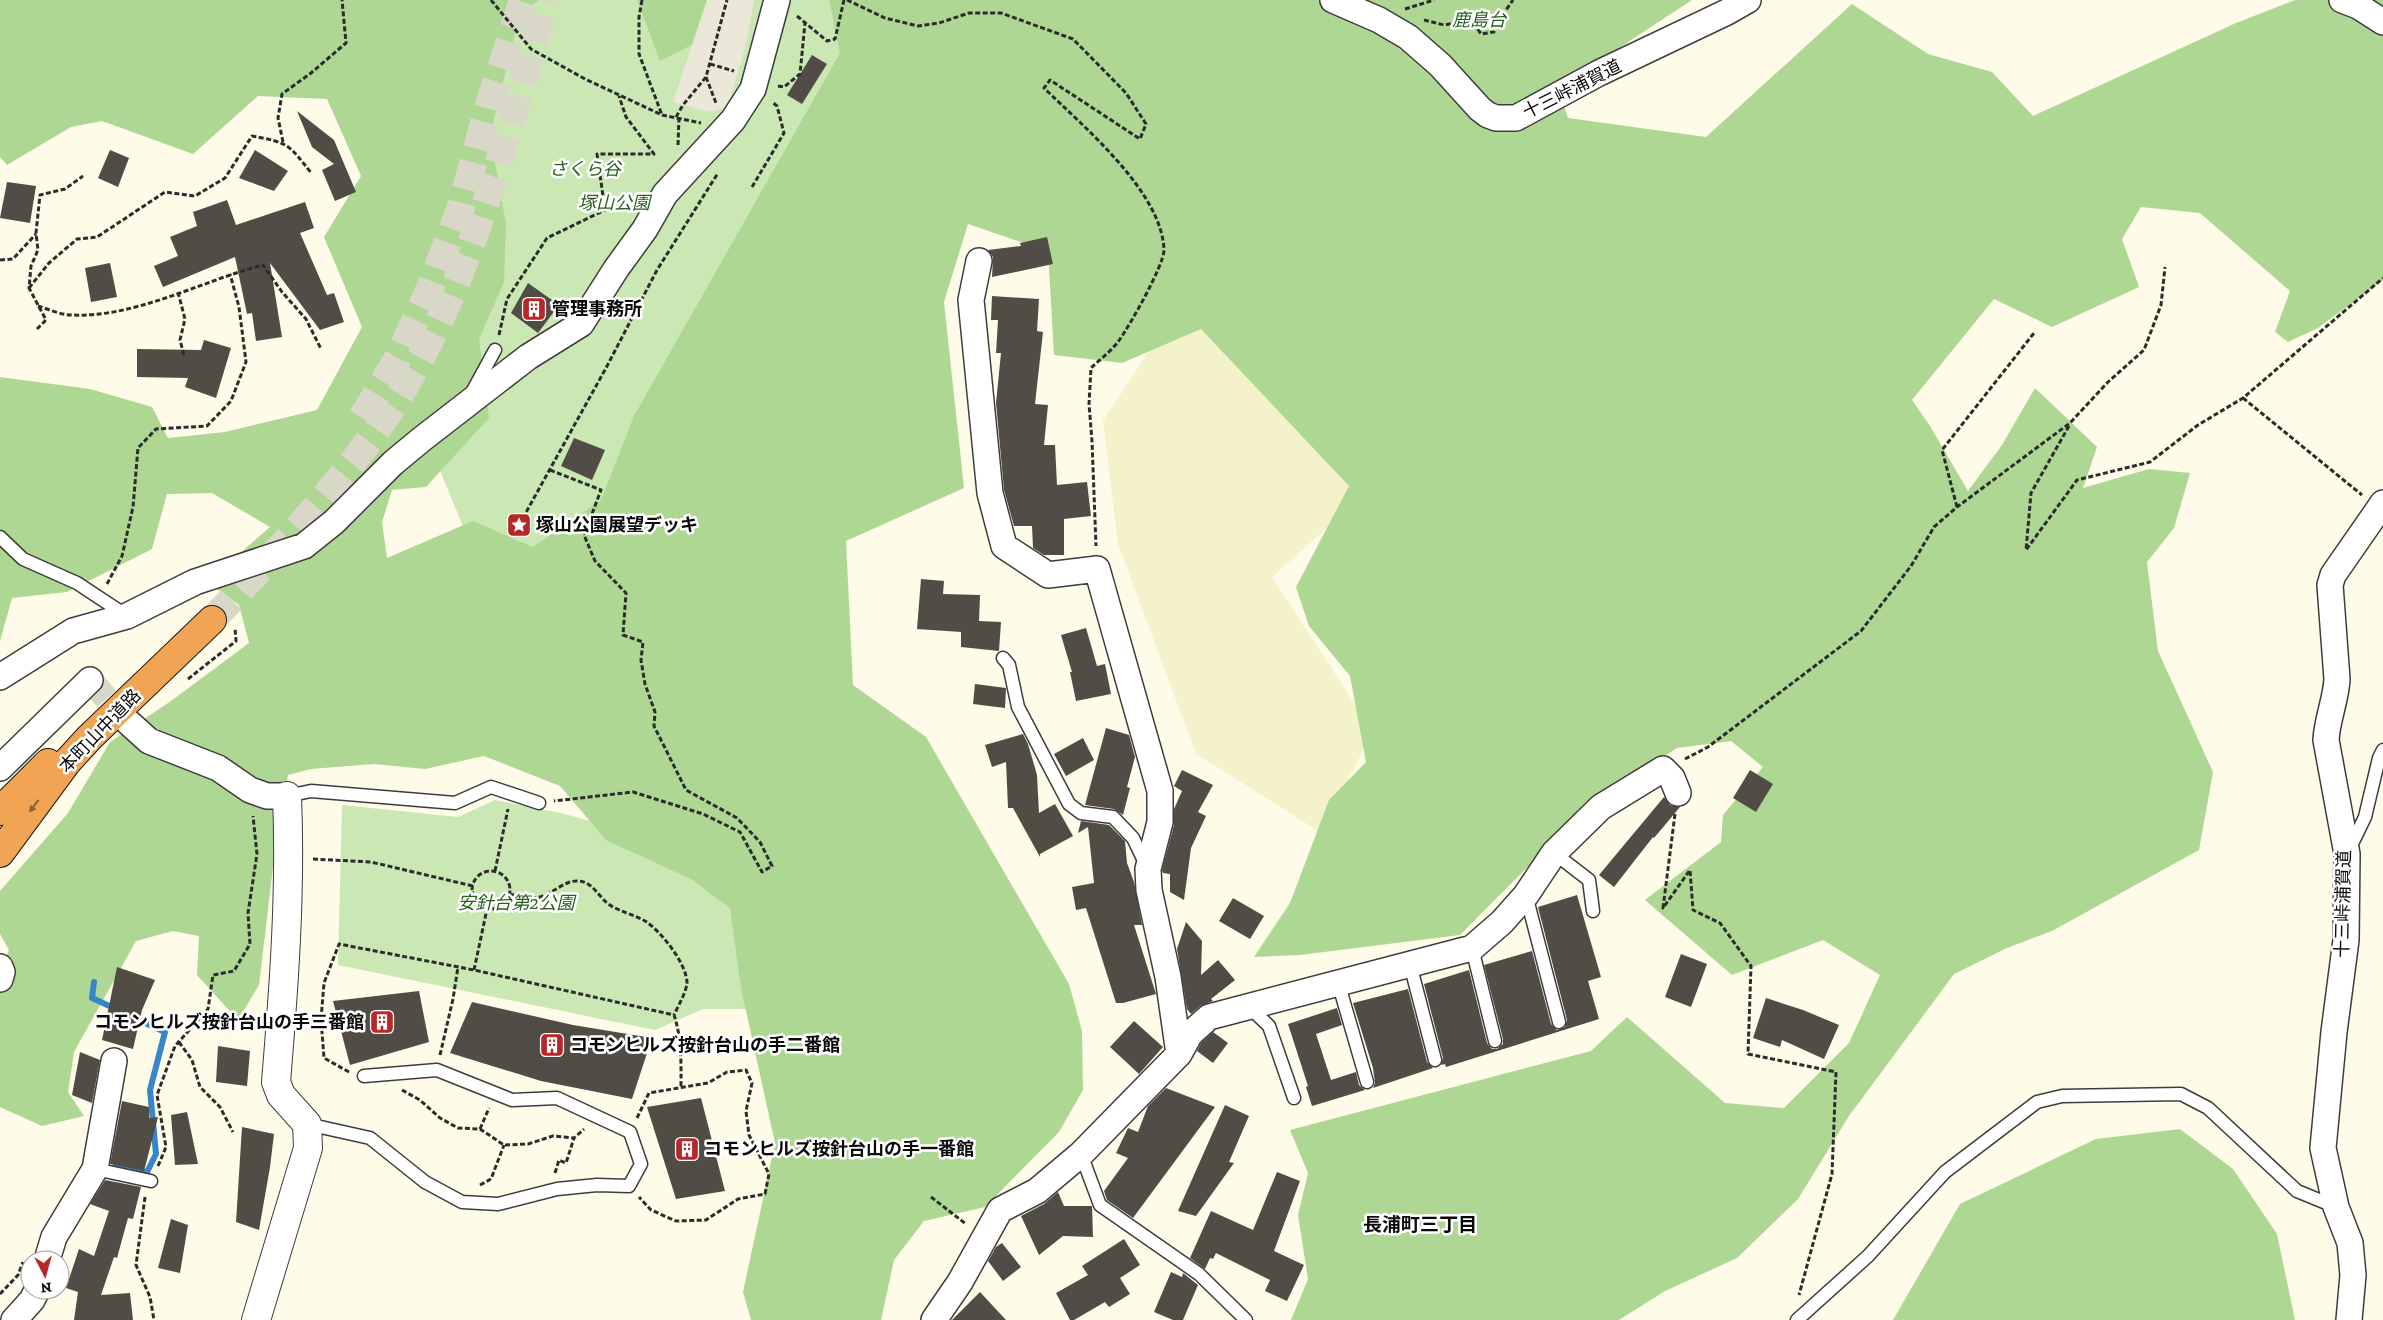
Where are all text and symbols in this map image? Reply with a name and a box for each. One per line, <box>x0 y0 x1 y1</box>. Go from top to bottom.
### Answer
park label: 鹿島台 <box>1452 9 1508 31</box>
street label: 十三峠浦賀道 <box>1519 55 1625 123</box>
park label: さくら谷 <box>549 158 623 180</box>
park label: 塚山公園 <box>578 192 653 214</box>
building icon: 管理事務所 <box>521 296 547 322</box>
place label: 管理事務所 <box>552 298 642 320</box>
place icon: 塚山公園展望デッキ <box>506 512 532 538</box>
place label: 塚山公園展望デッキ <box>536 514 698 536</box>
street label: 本町山中道路 <box>55 685 145 777</box>
one-way arrow <box>28 799 39 812</box>
street label: 十三峠浦賀道 <box>2331 850 2355 958</box>
park label: 安針台第2公園 <box>457 892 578 914</box>
building icon: コモンヒルズ按針台山の手三番館 <box>369 1009 395 1035</box>
place label: コモンヒルズ按針台山の手三番館 <box>94 1011 364 1033</box>
building icon: コモンヒルズ按針台山の手二番館 <box>539 1032 565 1058</box>
place label: コモンヒルズ按針台山の手二番館 <box>570 1034 840 1056</box>
building icon: コモンヒルズ按針台山の手一番館 <box>674 1136 700 1162</box>
place label: コモンヒルズ按針台山の手一番館 <box>704 1138 974 1160</box>
district label: 長浦町三丁目 <box>1363 1213 1477 1236</box>
north arrow <box>20 1250 70 1300</box>
text: N <box>40 1278 52 1296</box>

